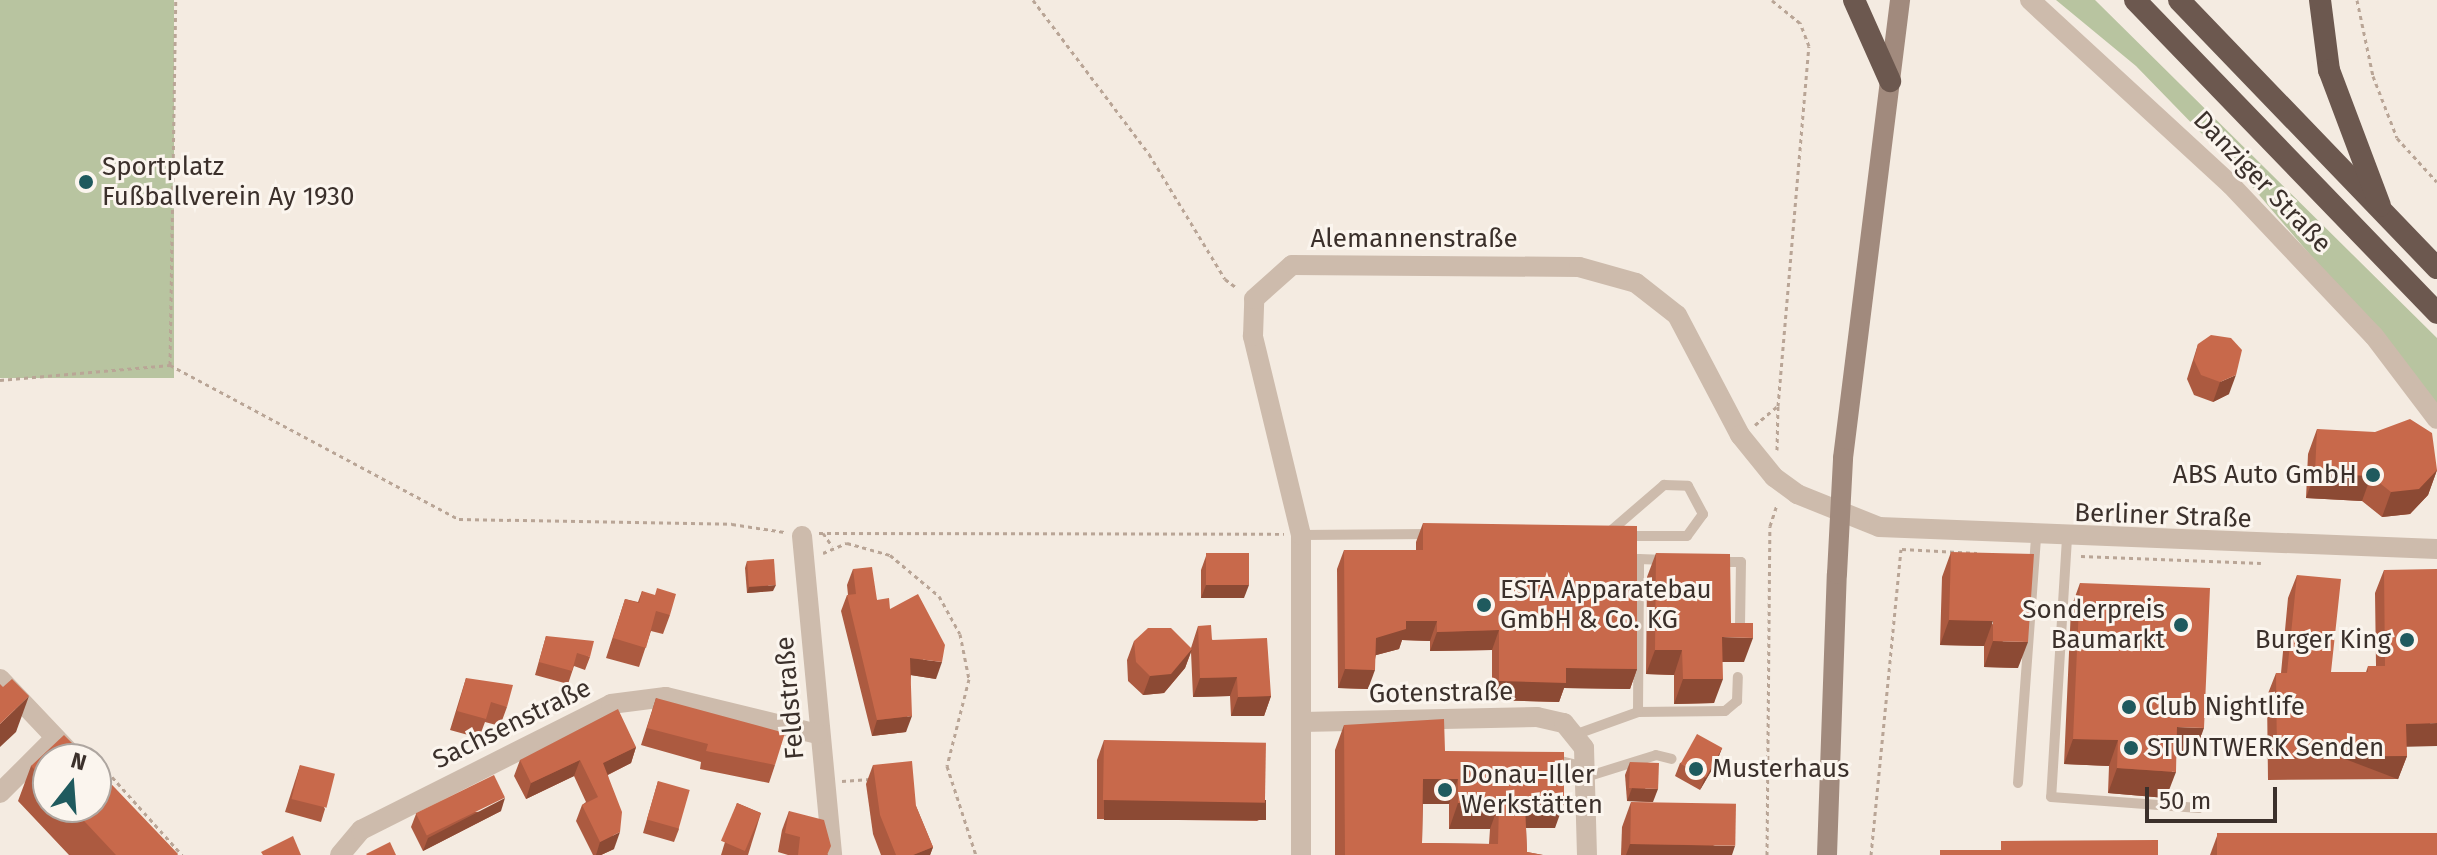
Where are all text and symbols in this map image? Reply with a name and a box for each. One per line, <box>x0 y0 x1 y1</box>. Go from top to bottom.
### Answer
street label: Danziger Straße <box>2186 105 2338 259</box>
place label: Sportplatz Fußballverein Ay 1930 <box>102 151 355 212</box>
marker: Sportplatz Fußballverein Ay 1930 <box>77 173 95 191</box>
street label: Alemannenstraße <box>1310 223 1518 255</box>
place label: ABS Auto GmbH <box>2173 459 2357 491</box>
marker: ABS Auto GmbH <box>2364 466 2382 484</box>
street label: Berliner Straße <box>2074 497 2252 535</box>
place label: ESTA Apparatebau GmbH & Co. KG <box>1500 574 1712 636</box>
place label: Sonderpreis Baumarkt <box>2022 594 2165 656</box>
marker: ESTA Apparatebau GmbH & Co. KG <box>1475 596 1493 614</box>
marker: Sonderpreis Baumarkt <box>2172 616 2190 634</box>
place label: Burger King <box>2255 624 2391 656</box>
marker: Burger King <box>2398 631 2416 649</box>
street label: Feldstraße <box>769 635 811 761</box>
street label: Sachsenstraße <box>428 672 596 776</box>
street label: Gotenstraße <box>1369 676 1513 710</box>
place label: Club Nightlife <box>2145 691 2305 723</box>
marker: Club Nightlife <box>2120 698 2138 716</box>
place label: STUNTWERK Senden <box>2147 732 2384 764</box>
marker: STUNTWERK Senden <box>2122 739 2140 757</box>
north arrow <box>32 743 112 823</box>
text: N <box>68 746 90 777</box>
place label: Musterhaus <box>1712 753 1849 785</box>
place label: Donau-Iller Werkstätten <box>1461 759 1603 820</box>
marker: Musterhaus <box>1687 760 1705 778</box>
scale bar <box>2149 771 2281 821</box>
marker: Donau-Iller Werkstätten <box>1436 781 1454 799</box>
text: 50 m <box>2159 787 2211 815</box>

